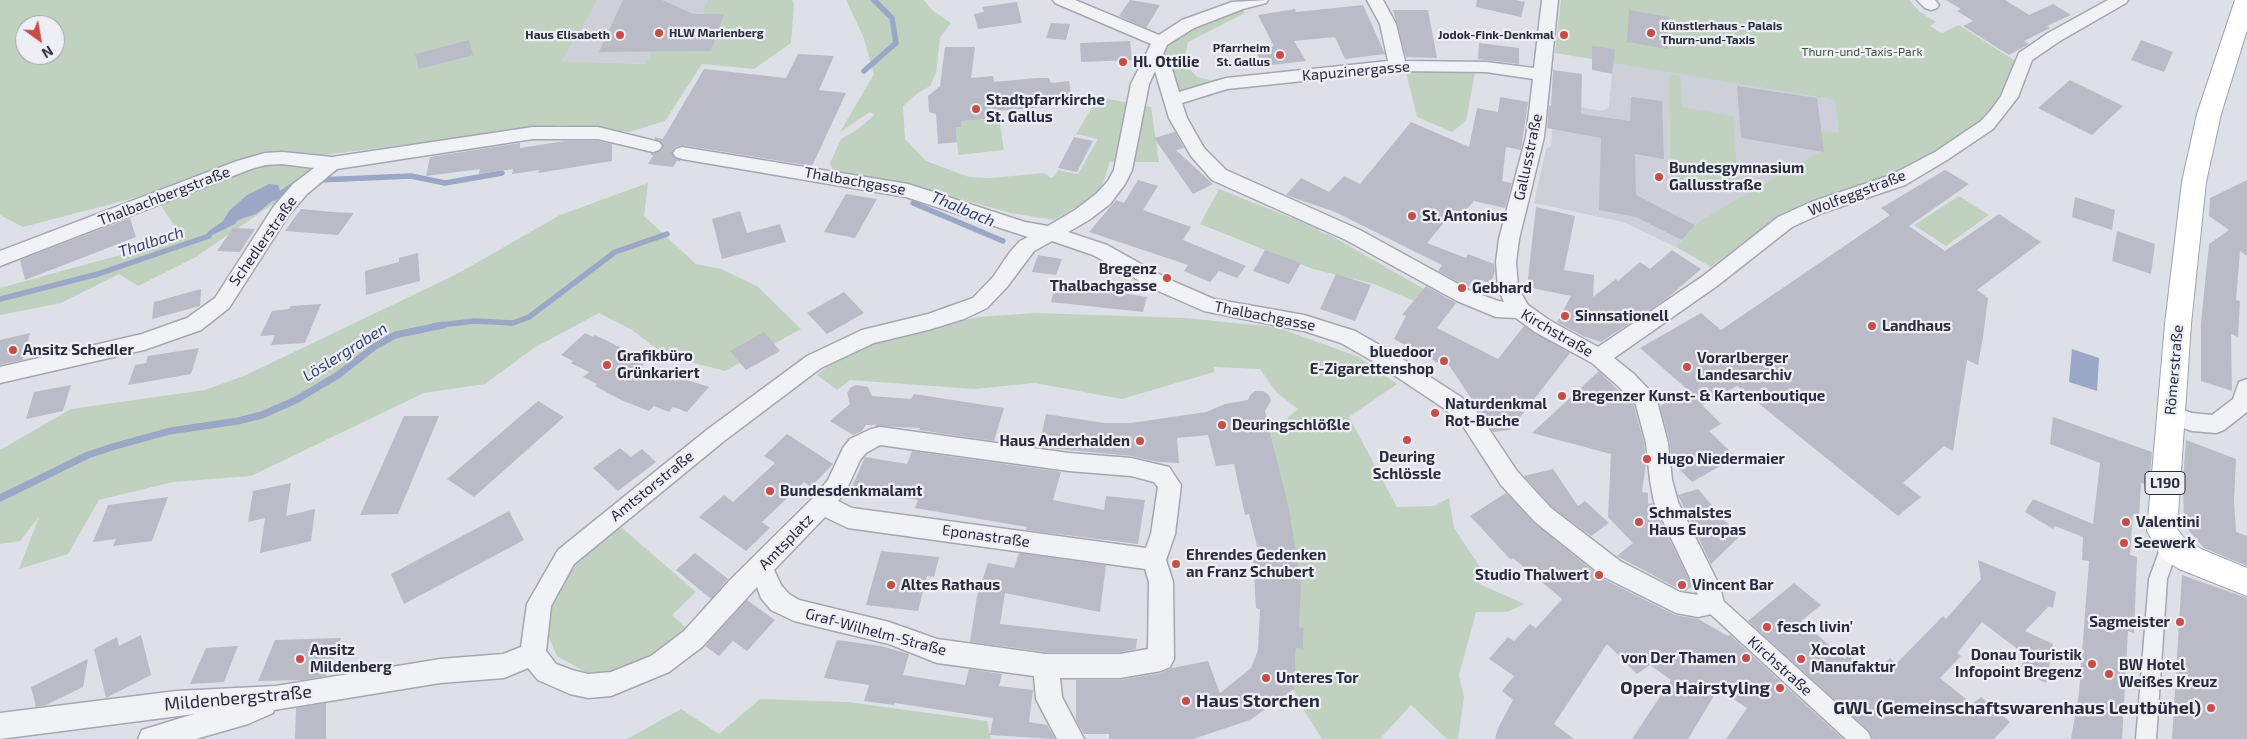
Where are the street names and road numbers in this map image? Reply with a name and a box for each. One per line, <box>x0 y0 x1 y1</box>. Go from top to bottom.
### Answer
street label: Kapuzinergasse <box>1301 57 1411 85</box>
street label: Gallusstraße <box>1510 112 1546 202</box>
street label: Thalbachbergstraße <box>96 163 232 229</box>
street label: Thalbachgasse <box>803 163 907 199</box>
street label: Wolfeggstraße <box>1806 166 1908 220</box>
street label: Schedlerstraße <box>225 193 301 289</box>
street label: Thalbachgasse <box>1213 297 1317 335</box>
street label: Kirchstraße <box>1518 305 1596 361</box>
street label: Römerstraße <box>2161 324 2187 416</box>
street label: Amtstorstraße <box>607 447 697 525</box>
road number: L190 <box>2145 472 2185 494</box>
street label: Amtsplatz <box>755 510 817 574</box>
street label: Eponastraße <box>941 521 1031 551</box>
street label: Graf-Wilhelm-Straße <box>804 605 948 659</box>
street label: Kirchstraße <box>1744 632 1816 700</box>
street label: Mildenbergstraße <box>163 681 313 715</box>

